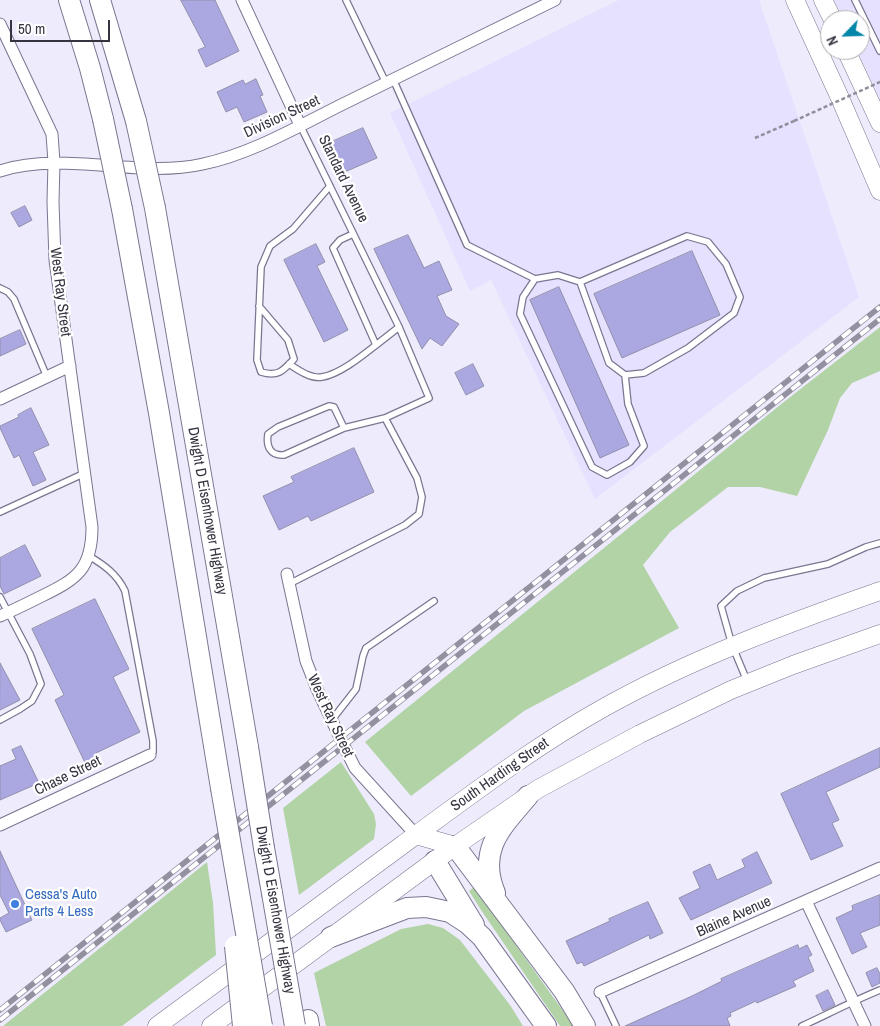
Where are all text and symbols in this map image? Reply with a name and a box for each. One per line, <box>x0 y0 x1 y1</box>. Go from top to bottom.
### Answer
scale bar <box>12 10 112 42</box>
north arrow <box>820 10 870 60</box>
text: 50 m <box>18 18 45 39</box>
text: N <box>822 33 842 48</box>
street label: Division Street <box>241 92 323 142</box>
street label: Standard Avenue <box>314 132 372 226</box>
street label: West Ray Street <box>46 247 74 337</box>
street label: Dwight D Eisenhower Highway <box>183 426 231 596</box>
street label: West Ray Street <box>303 672 357 760</box>
street label: South Harding Street <box>448 734 552 816</box>
street label: Chase Street <box>32 752 104 800</box>
street label: Dwight D Eisenhower Highway <box>251 825 299 995</box>
place label: Cessa's Auto Parts 4 Less <box>25 886 97 921</box>
street label: Blaine Avenue <box>694 893 774 941</box>
marker: Cessa's Auto Parts 4 Less <box>9 898 21 910</box>

